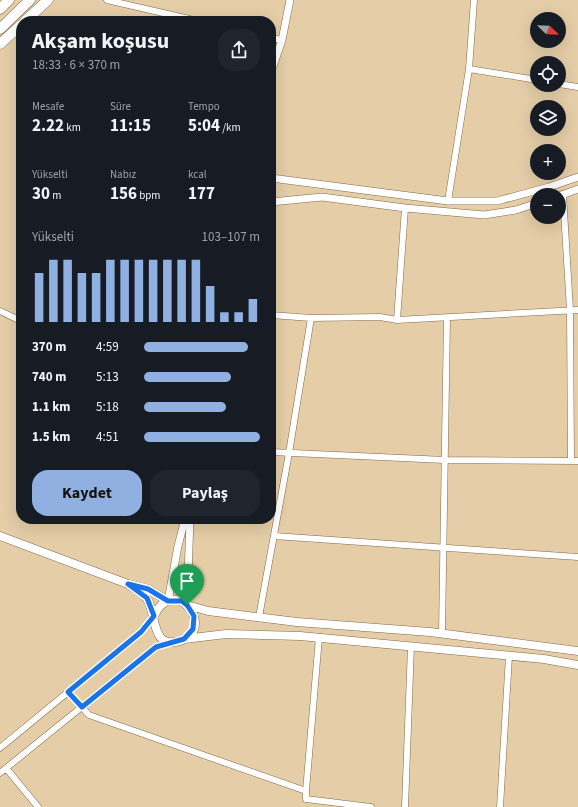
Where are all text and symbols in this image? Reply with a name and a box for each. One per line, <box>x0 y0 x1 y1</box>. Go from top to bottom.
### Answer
north arrow <box>530 12 566 48</box>
map controls <box>530 12 566 224</box>
text: Akşam koşusu <box>32 25 169 57</box>
button: share <box>218 29 260 71</box>
text: 18:33 · 6 × 370 m <box>32 56 120 74</box>
button: locate <box>530 56 566 92</box>
text: Mesafe <box>32 99 64 114</box>
text: Süre <box>110 99 131 114</box>
text: Tempo <box>188 99 220 114</box>
button: layers <box>530 100 566 136</box>
text: 2.22 <box>32 114 64 138</box>
text: 11:15 <box>110 114 151 138</box>
text: 5:04 <box>188 114 220 138</box>
text: km <box>64 120 81 135</box>
text: /km <box>220 120 241 135</box>
button: + <box>530 144 566 180</box>
text: Yükselti <box>32 167 68 182</box>
text: Nabız <box>110 167 136 182</box>
text: kcal <box>188 167 207 182</box>
text: 30 <box>32 182 50 206</box>
text: 156 <box>110 182 137 206</box>
text: 177 <box>188 182 215 206</box>
text: m <box>50 188 61 203</box>
text: bpm <box>137 188 160 203</box>
button: − <box>530 188 566 224</box>
text: Yükselti <box>32 228 74 246</box>
text: 103–107 m <box>202 228 260 246</box>
text: 370 m <box>32 338 66 356</box>
text: 4:59 <box>96 338 119 356</box>
text: 740 m <box>32 368 66 386</box>
text: 5:13 <box>96 368 119 386</box>
text: 1.1 km <box>32 398 71 416</box>
text: 5:18 <box>96 398 119 416</box>
text: 1.5 km <box>32 428 71 446</box>
text: 4:51 <box>96 428 119 446</box>
button: Kaydet <box>32 470 142 516</box>
button: Paylaş <box>150 470 260 516</box>
pin <box>170 564 204 605</box>
icon: arrive <box>176 570 198 592</box>

